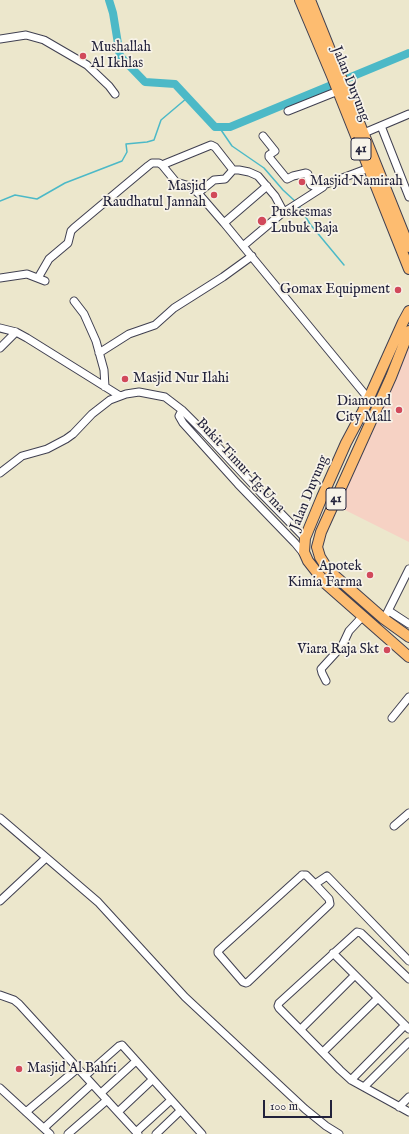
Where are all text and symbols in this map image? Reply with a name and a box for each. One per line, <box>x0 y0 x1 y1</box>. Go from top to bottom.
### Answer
place label: Mushallah Al Ikhlas <box>91 40 151 72</box>
street label: Jalan Duyung <box>327 44 373 124</box>
marker: Mushallah Al Ikhlas <box>78 51 88 61</box>
road number: 41 <box>351 138 371 160</box>
place label: Masjid Namirah <box>310 174 403 190</box>
marker: Masjid Namirah <box>297 177 307 187</box>
place label: Masjid Raudhatul Jannah <box>102 179 206 212</box>
marker: Masjid Raudhatul Jannah <box>209 190 219 200</box>
place label: Puskesmas Lubuk Baja <box>271 205 338 238</box>
marker: Puskesmas Lubuk Baja <box>256 215 268 227</box>
place label: Gomax Equipment <box>280 282 390 298</box>
marker: Gomax Equipment <box>393 285 403 295</box>
place label: Masjid Nur Ilahi <box>133 371 229 387</box>
marker: Masjid Nur Ilahi <box>120 374 130 384</box>
place label: Diamond City Mall <box>336 394 391 426</box>
marker: Diamond City Mall <box>394 405 404 415</box>
street label: Bukit Timur Tg.Uma <box>192 415 288 517</box>
street label: Jalan Duyung <box>287 453 333 533</box>
road number: 41 <box>326 488 346 510</box>
place label: Apotek Kimia Farma <box>288 559 362 592</box>
marker: Apotek Kimia Farma <box>365 570 375 580</box>
place label: Viara Raja Skt <box>297 642 379 658</box>
marker: Viara Raja Skt <box>382 645 392 655</box>
place label: Masjid Al Bahri <box>27 1061 117 1077</box>
marker: Masjid Al Bahri <box>14 1064 24 1074</box>
scale bar <box>265 1092 334 1118</box>
text: 100 m <box>270 1099 298 1114</box>

